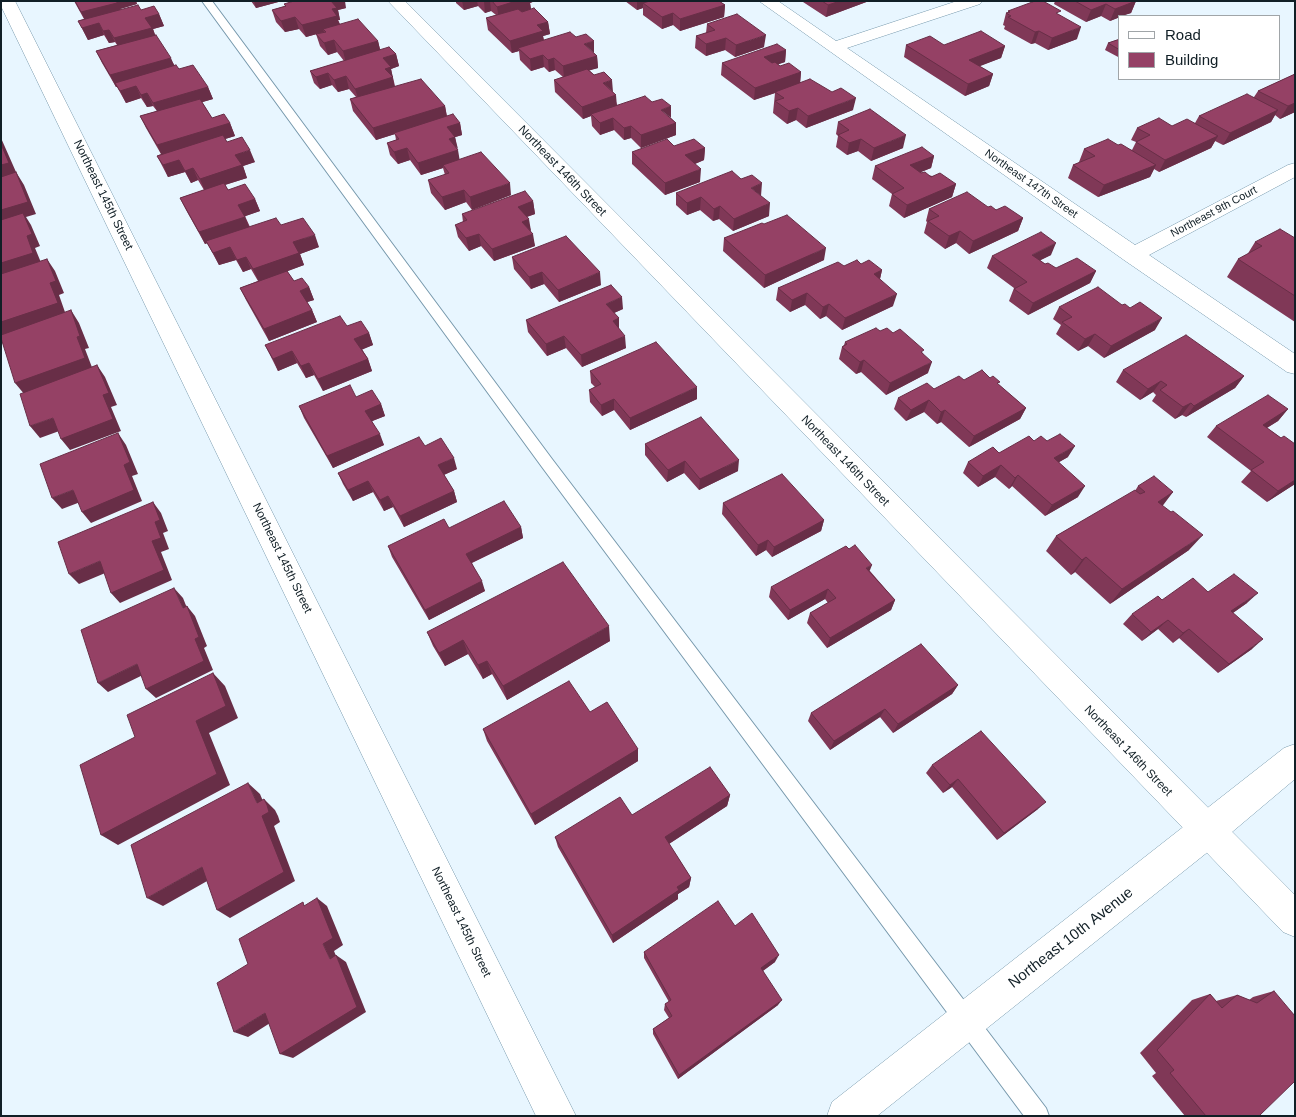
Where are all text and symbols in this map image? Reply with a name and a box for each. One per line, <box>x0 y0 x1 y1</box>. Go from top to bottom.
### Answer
legend <box>1118 15 1281 80</box>
text: Road <box>1165 26 1201 43</box>
text: Building <box>1165 51 1218 68</box>
street label: Northeast 146th Street <box>515 123 609 219</box>
street label: Northeast 145th Street <box>70 138 136 252</box>
street label: Northeast 147th Street <box>982 147 1080 221</box>
street label: Northeast 9th Court <box>1169 184 1259 240</box>
street label: Northeast 146th Street <box>798 413 892 509</box>
street label: Northeast 145th Street <box>249 501 315 615</box>
street label: Northeast 146th Street <box>1081 703 1175 799</box>
street label: Northeast 145th Street <box>428 865 494 979</box>
street label: Northeast 10th Avenue <box>1005 884 1137 992</box>

